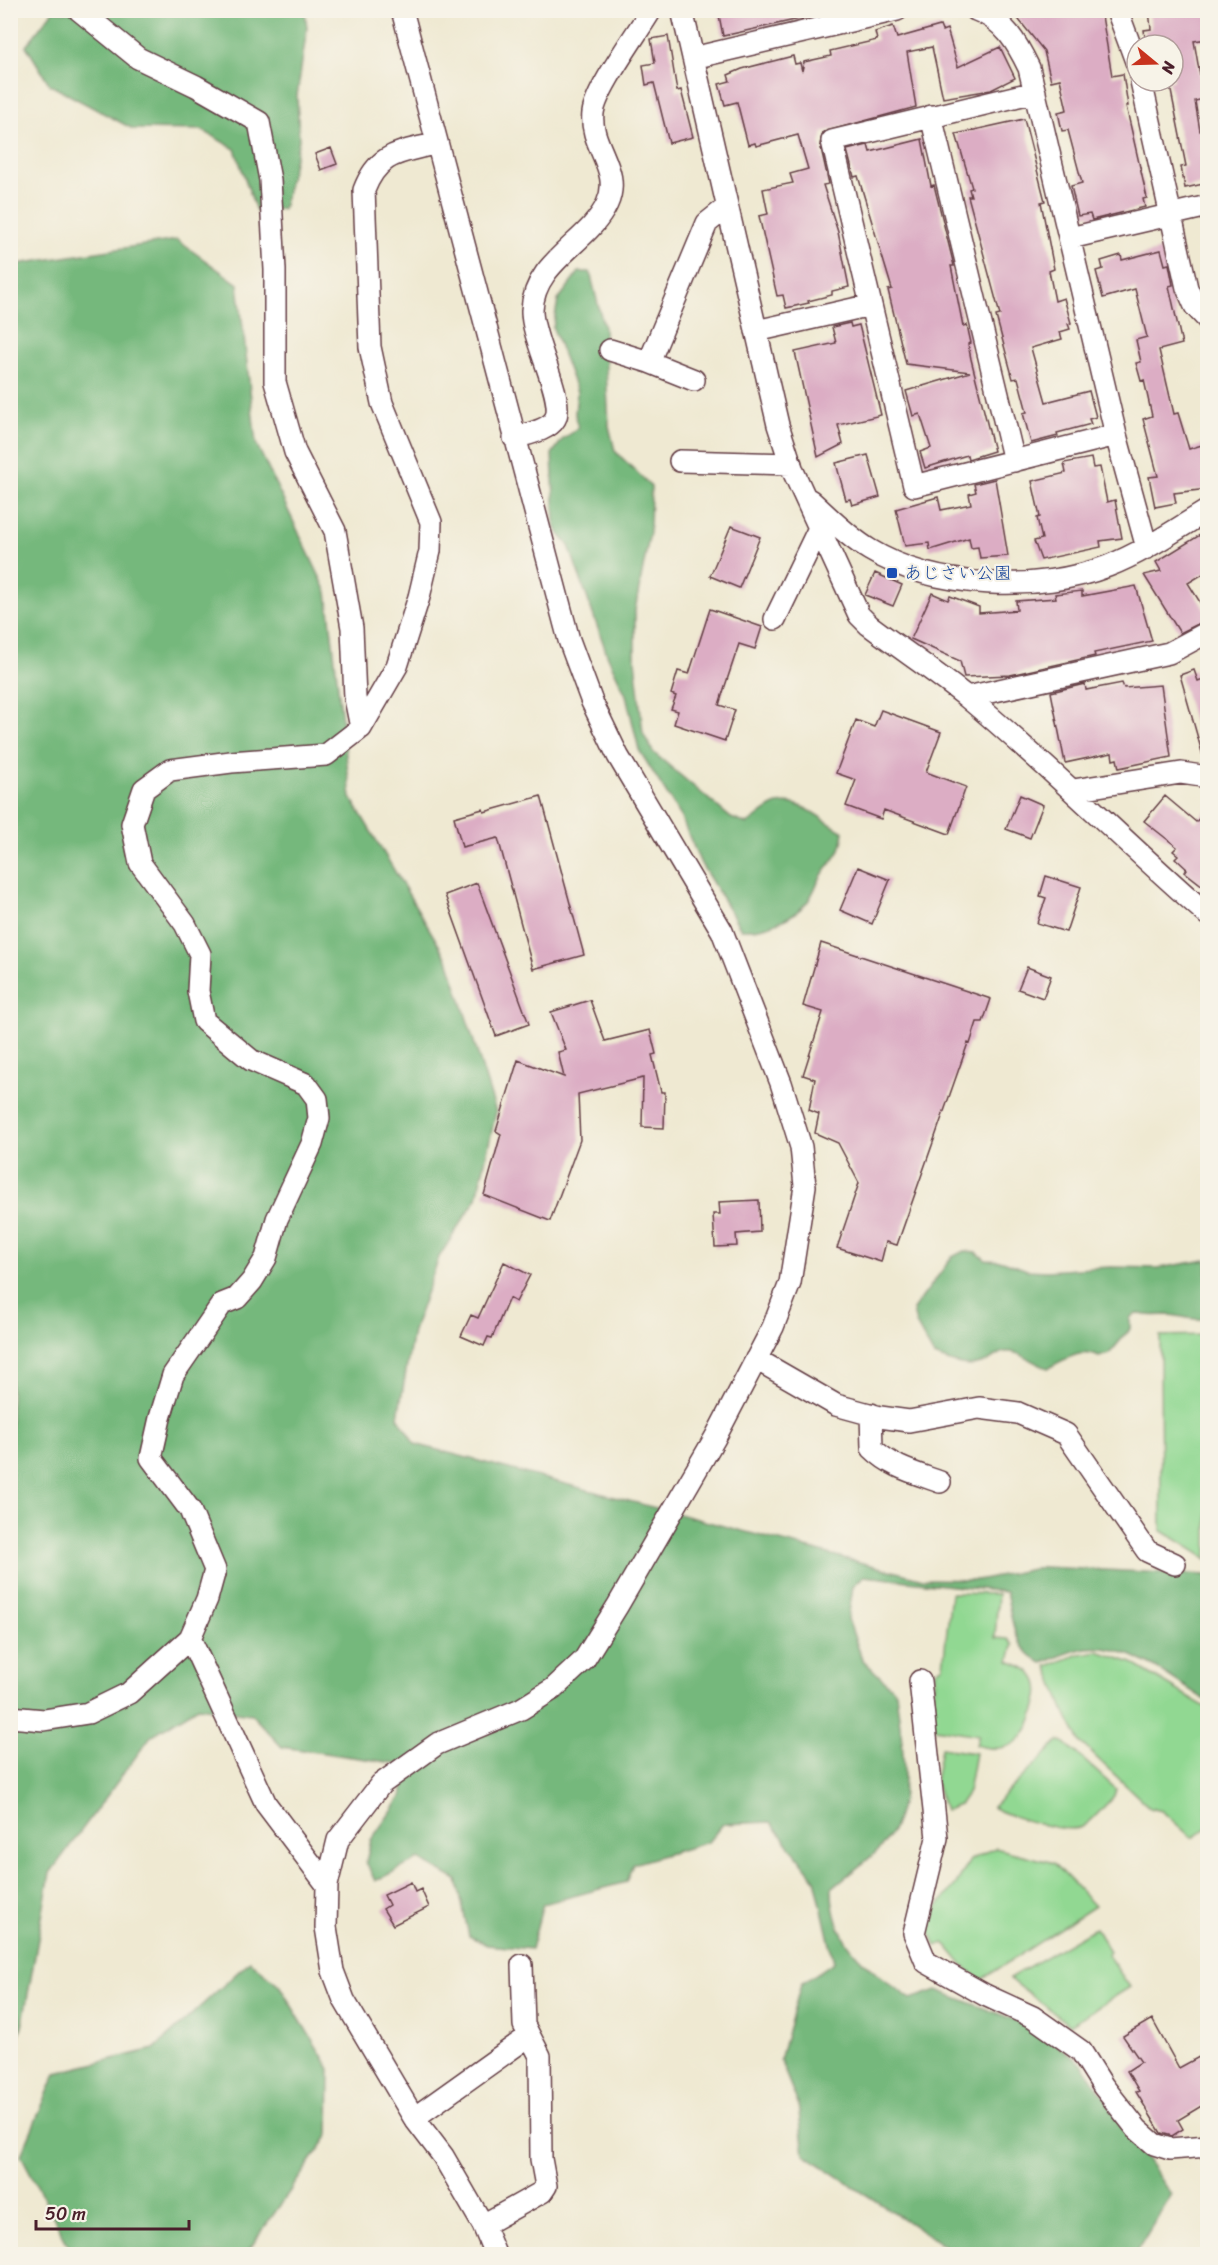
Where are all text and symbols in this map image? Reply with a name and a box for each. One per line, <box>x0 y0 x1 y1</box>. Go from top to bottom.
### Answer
north arrow <box>1125 33 1185 93</box>
text: N <box>1153 57 1185 79</box>
place label: あじさい公園 <box>904 557 1012 589</box>
marker: あじさい公園 <box>885 566 899 580</box>
scale bar <box>36 2193 189 2231</box>
text: 50 m <box>45 2198 86 2230</box>

